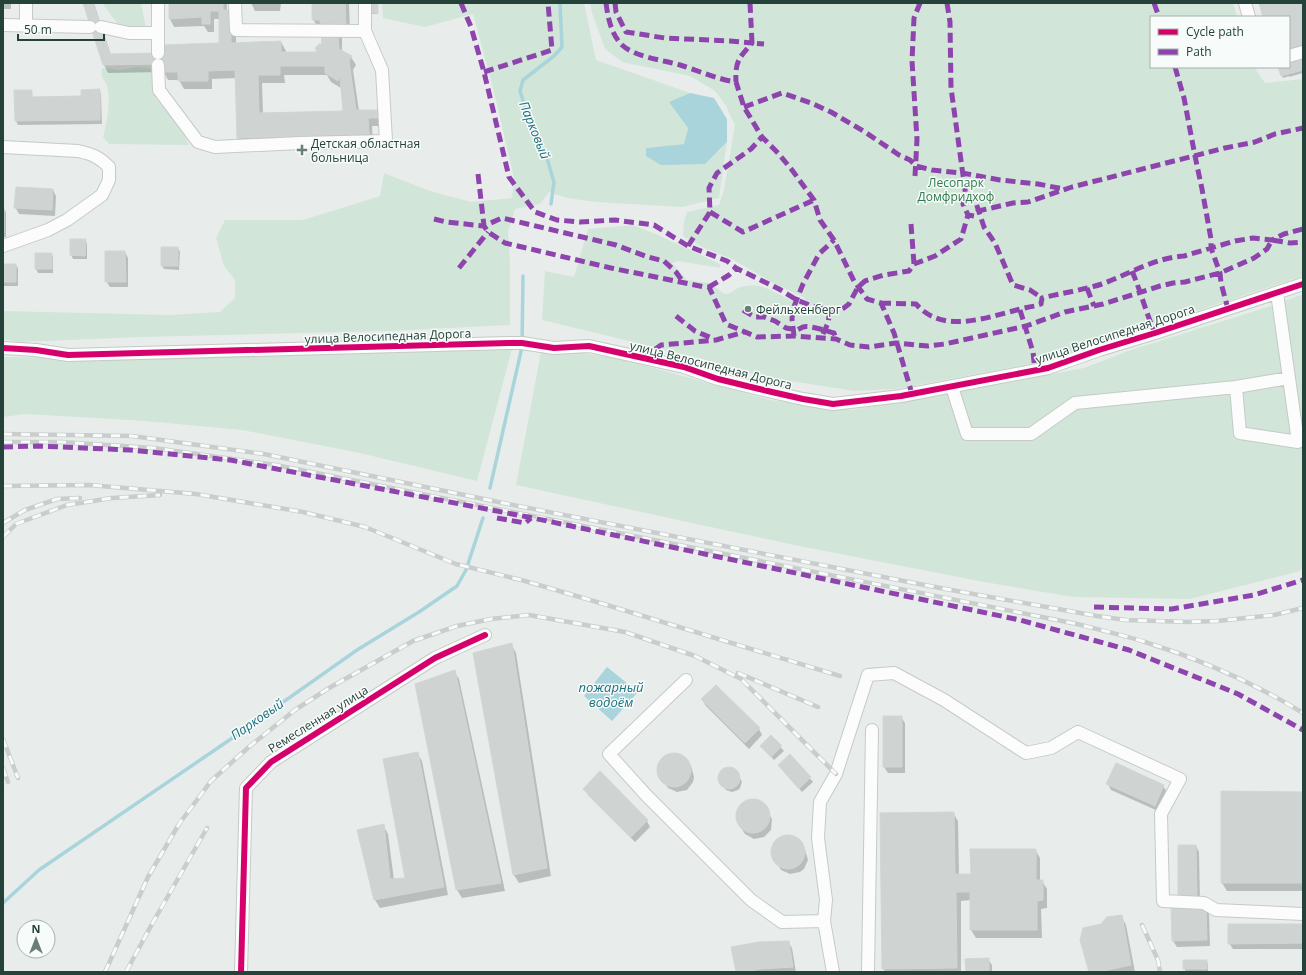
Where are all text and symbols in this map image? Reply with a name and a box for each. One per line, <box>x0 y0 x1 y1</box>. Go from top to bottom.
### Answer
scale bar <box>18 16 104 42</box>
legend <box>1150 16 1290 68</box>
text: 50 m <box>24 21 52 38</box>
text: Cycle path <box>1186 23 1244 40</box>
text: Path <box>1186 43 1212 60</box>
water label: Парковый <box>515 98 555 162</box>
place label: Детская областная больница <box>311 135 420 166</box>
marker: Детская областная больница <box>296 144 308 156</box>
park label: Лесопарк Домфридхоф <box>918 174 994 205</box>
street label: улица Велосипедная Дорога <box>1033 300 1197 368</box>
place label: Фейльхенберг <box>756 301 841 318</box>
marker: Фейльхенберг <box>743 304 753 314</box>
street label: улица Велосипедная Дорога <box>304 325 472 347</box>
street label: улица Велосипедная Дорога <box>628 337 794 393</box>
water label: пожарный водоём <box>578 678 644 711</box>
street label: Ремесленная улица <box>265 681 371 757</box>
water label: Парковый <box>227 694 288 744</box>
north arrow <box>16 919 56 959</box>
text: N <box>32 921 40 936</box>

